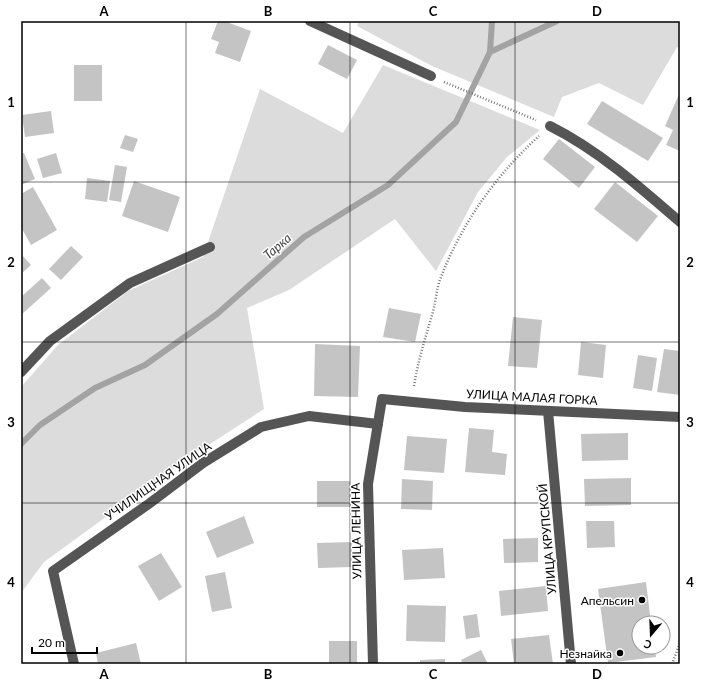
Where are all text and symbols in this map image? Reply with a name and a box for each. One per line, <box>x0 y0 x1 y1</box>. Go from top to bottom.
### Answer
text: A <box>98 3 109 19</box>
text: B <box>264 3 273 19</box>
text: C <box>429 3 438 19</box>
text: D <box>592 3 602 19</box>
text: 1 <box>7 94 15 110</box>
text: 1 <box>686 94 694 110</box>
water label: Тарка <box>260 229 295 262</box>
text: 2 <box>7 254 15 270</box>
text: 2 <box>686 254 694 270</box>
street label: УЛИЦА МАЛАЯ ГОРКА <box>466 386 599 408</box>
text: 3 <box>7 414 15 430</box>
text: 3 <box>686 414 694 430</box>
street label: УЧИЛИЩНАЯ УЛИЦА <box>102 438 215 523</box>
street label: УЛИЦА ЛЕНИНА <box>348 482 364 579</box>
street label: УЛИЦА КРУПСКОЙ <box>535 483 559 595</box>
text: 4 <box>7 574 15 590</box>
text: 4 <box>686 574 694 590</box>
place label: Апельсин <box>581 593 634 608</box>
marker: Апельсин <box>637 595 647 605</box>
north arrow <box>631 615 671 655</box>
scale bar <box>32 629 97 655</box>
text: 20 m <box>38 635 65 650</box>
text: С <box>641 637 653 652</box>
place label: Незнайка <box>559 646 612 661</box>
marker: Незнайка <box>615 648 625 658</box>
text: A <box>98 666 109 682</box>
text: B <box>264 666 273 682</box>
text: C <box>429 666 438 682</box>
text: D <box>592 666 602 682</box>

